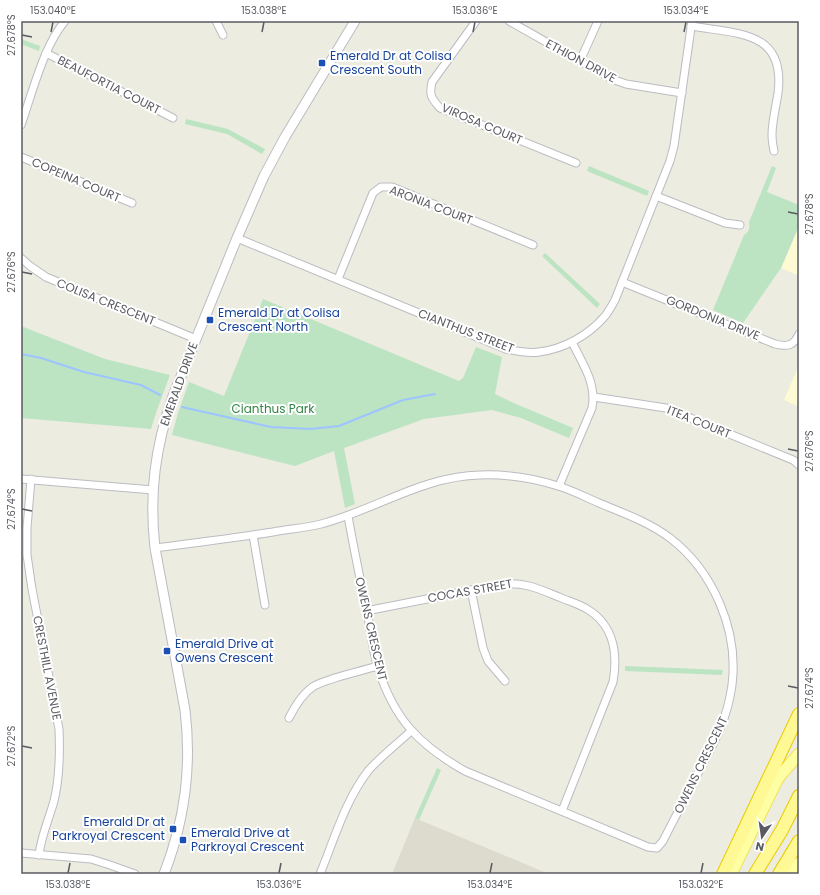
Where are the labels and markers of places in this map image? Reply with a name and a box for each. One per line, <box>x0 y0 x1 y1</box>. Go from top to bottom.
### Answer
place label: Emerald Dr at Colisa Crescent South <box>330 47 452 78</box>
marker: Emerald Dr at Colisa Crescent South <box>317 58 327 68</box>
place label: Emerald Dr at Colisa Crescent North <box>218 304 340 335</box>
marker: Emerald Dr at Colisa Crescent North <box>205 315 215 325</box>
place label: Emerald Drive at Owens Crescent <box>175 635 274 666</box>
marker: Emerald Drive at Owens Crescent <box>162 646 172 656</box>
place label: Emerald Dr at Parkroyal Crescent <box>52 813 165 844</box>
marker: Emerald Dr at Parkroyal Crescent <box>168 824 178 834</box>
place label: Emerald Drive at Parkroyal Crescent <box>191 824 304 855</box>
marker: Emerald Drive at Parkroyal Crescent <box>178 835 188 845</box>

